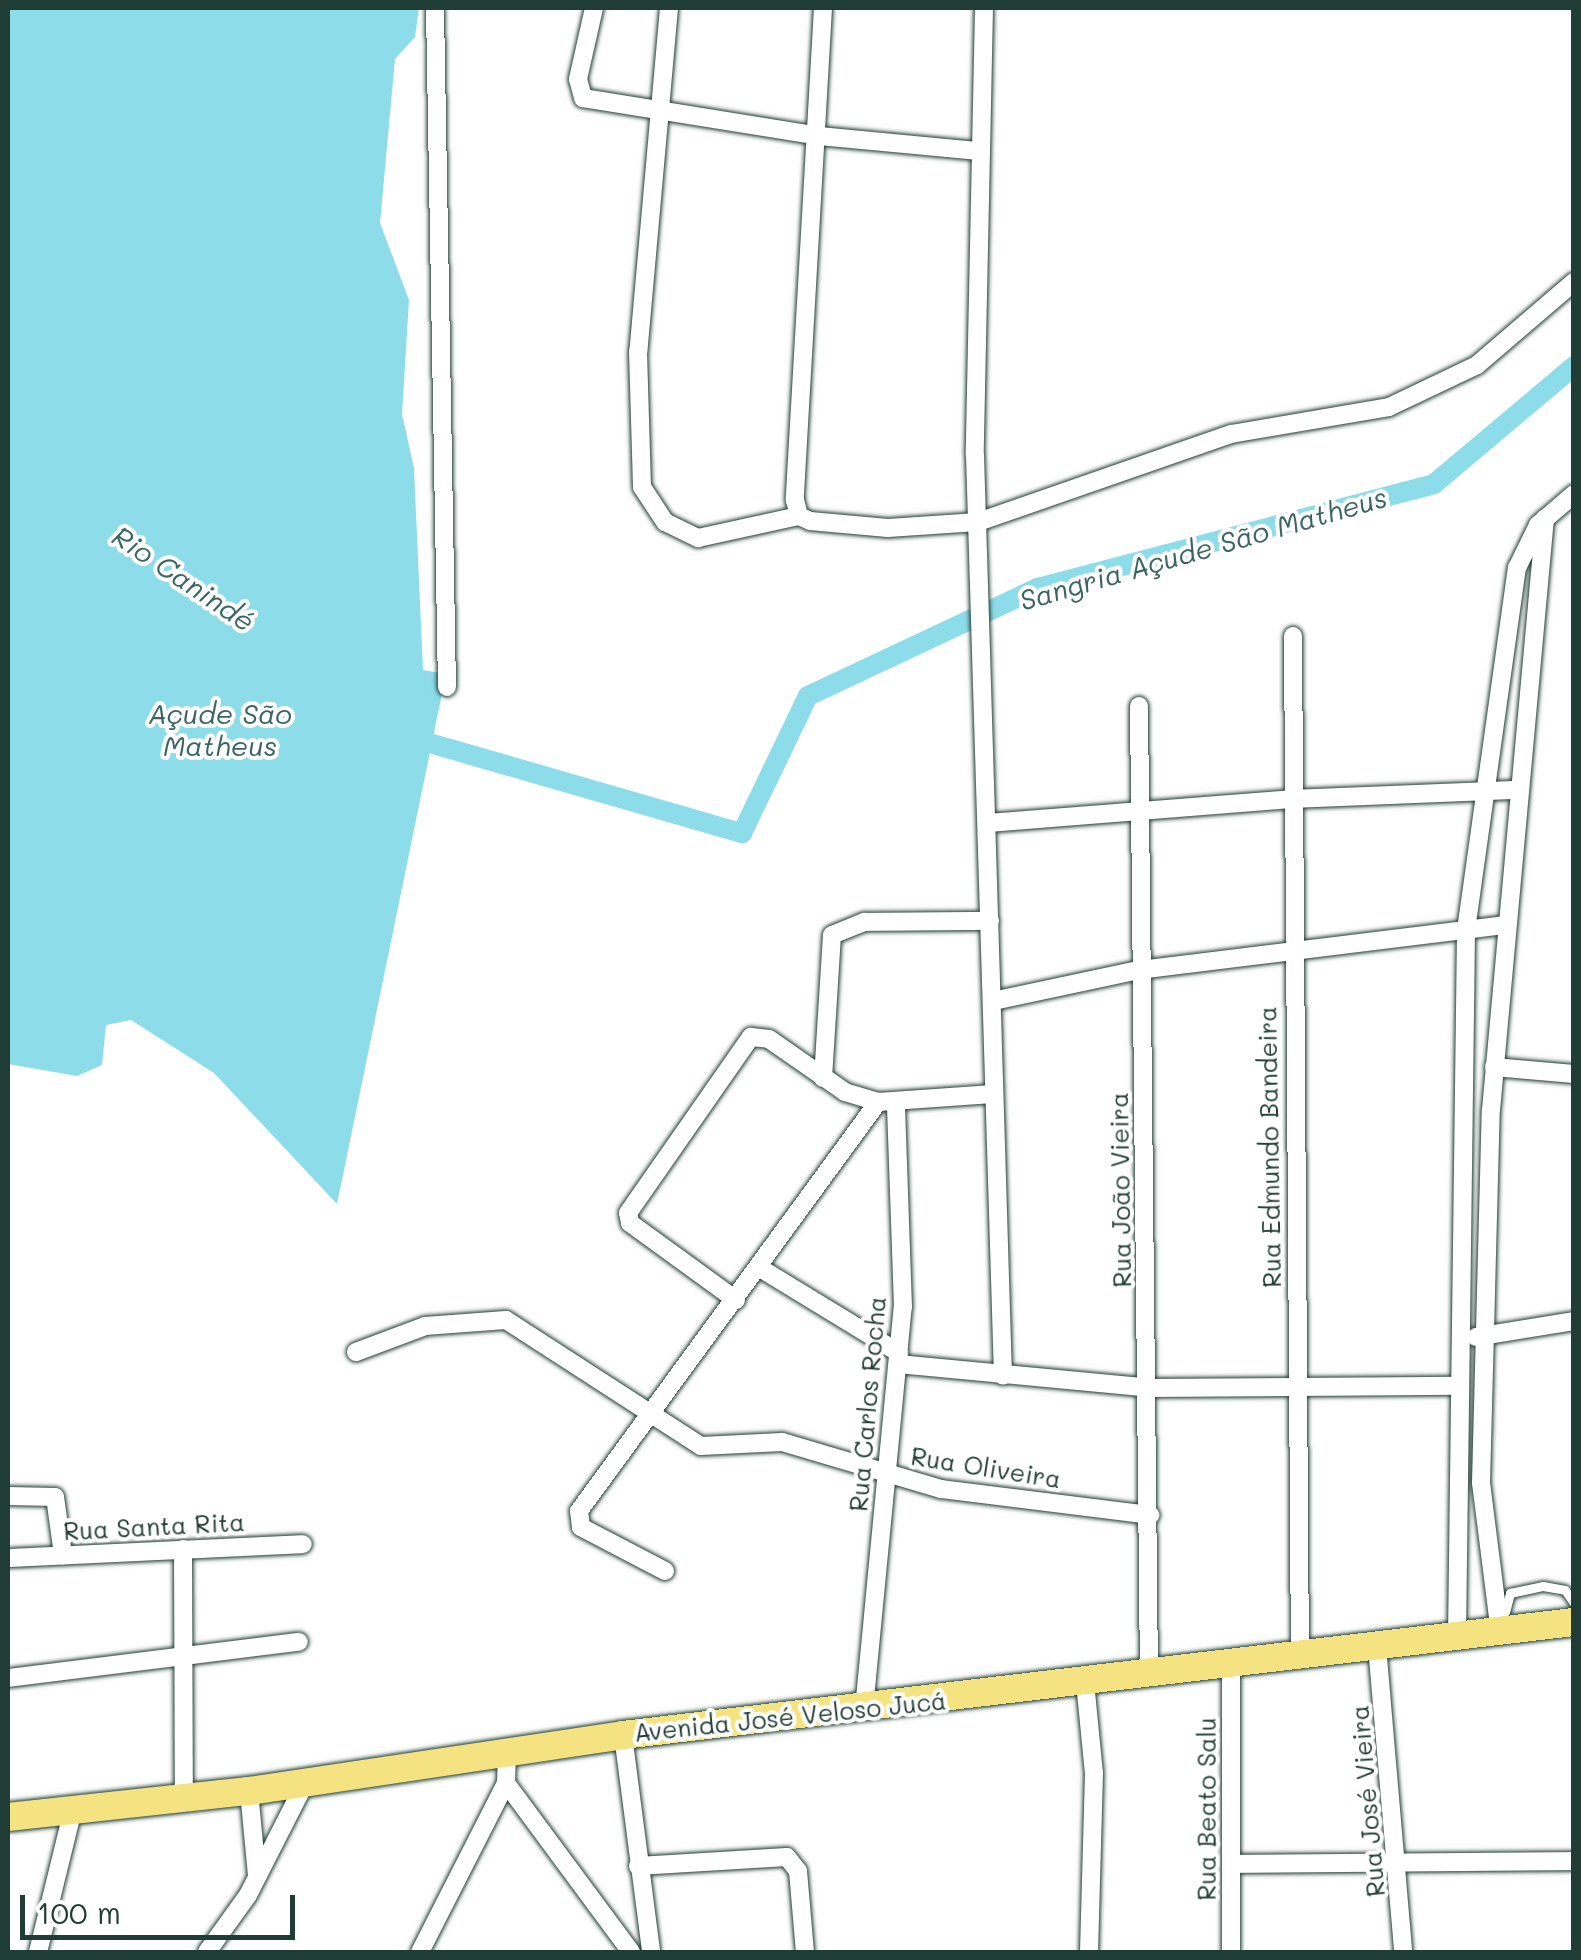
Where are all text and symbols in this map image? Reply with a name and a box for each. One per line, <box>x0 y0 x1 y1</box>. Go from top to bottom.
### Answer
water label: Sangria Açude São Matheus <box>1015 479 1391 617</box>
water label: Rio Canindé <box>107 518 261 638</box>
water label: Açude São Matheus <box>148 696 292 762</box>
street label: Rua Edmundo Bandeira <box>1252 1006 1286 1288</box>
street label: Rua João Vieira <box>1103 1092 1137 1288</box>
street label: Rua Carlos Rocha <box>843 1295 891 1513</box>
street label: Rua Oliveira <box>909 1440 1063 1494</box>
street label: Rua Santa Rita <box>63 1506 245 1546</box>
street label: Avenida José Veloso Jucá <box>632 1685 948 1747</box>
street label: Rua José Vieira <box>1344 1704 1390 1898</box>
street label: Rua Beato Salu <box>1191 1717 1221 1901</box>
scale bar <box>25 1875 300 1937</box>
text: 100 m <box>37 1892 121 1932</box>

